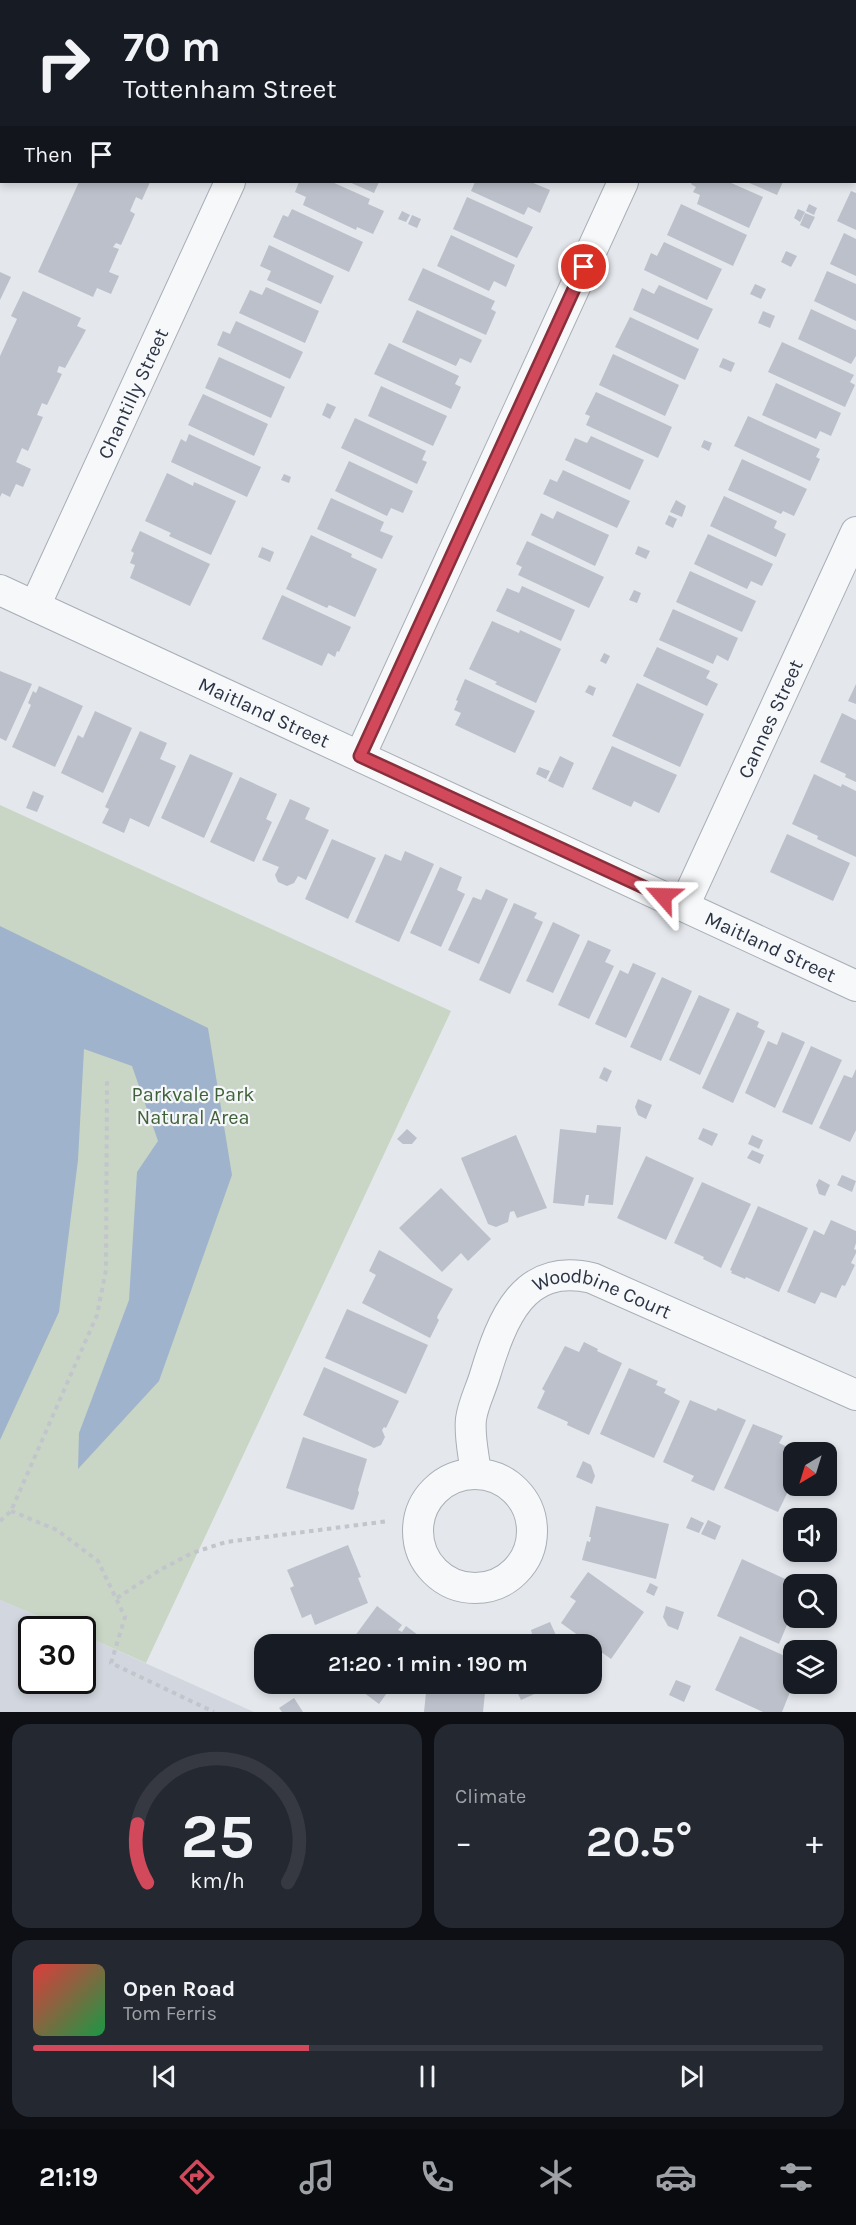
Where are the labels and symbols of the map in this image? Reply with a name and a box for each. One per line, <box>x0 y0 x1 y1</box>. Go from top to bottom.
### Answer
pin <box>558 241 609 292</box>
street label: Chantilly Street <box>93 324 173 462</box>
street label: Cannes Street <box>733 655 807 782</box>
street label: Maitland Street <box>195 672 334 753</box>
position arrow <box>631 864 695 928</box>
street label: Maitland Street <box>701 906 840 987</box>
park label: Parkvale Park Natural Area <box>132 1083 254 1129</box>
street label: Woodbine Court <box>528 1264 675 1323</box>
north arrow <box>783 1442 837 1496</box>
speed limit sign: 30 <box>18 1616 96 1694</box>

